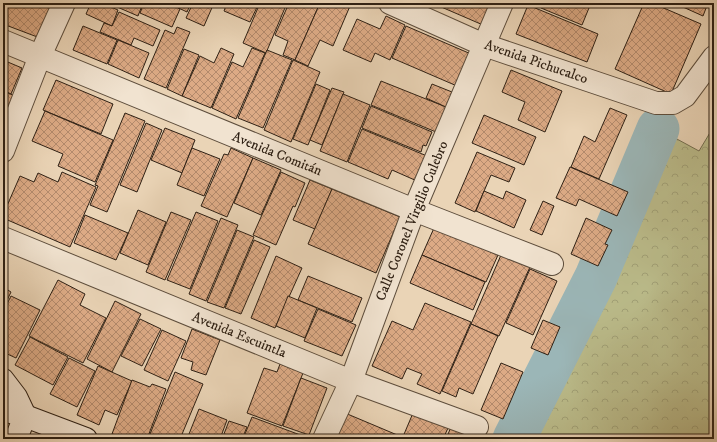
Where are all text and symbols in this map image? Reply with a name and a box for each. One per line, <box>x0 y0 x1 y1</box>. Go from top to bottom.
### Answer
street label: Avenida Pichucalco <box>482 36 590 88</box>
street label: Avenida Comitán <box>229 128 325 180</box>
street label: Calle Coronel Virgilio Culebro <box>372 138 452 304</box>
street label: Avenida Escuintla <box>189 308 289 362</box>

